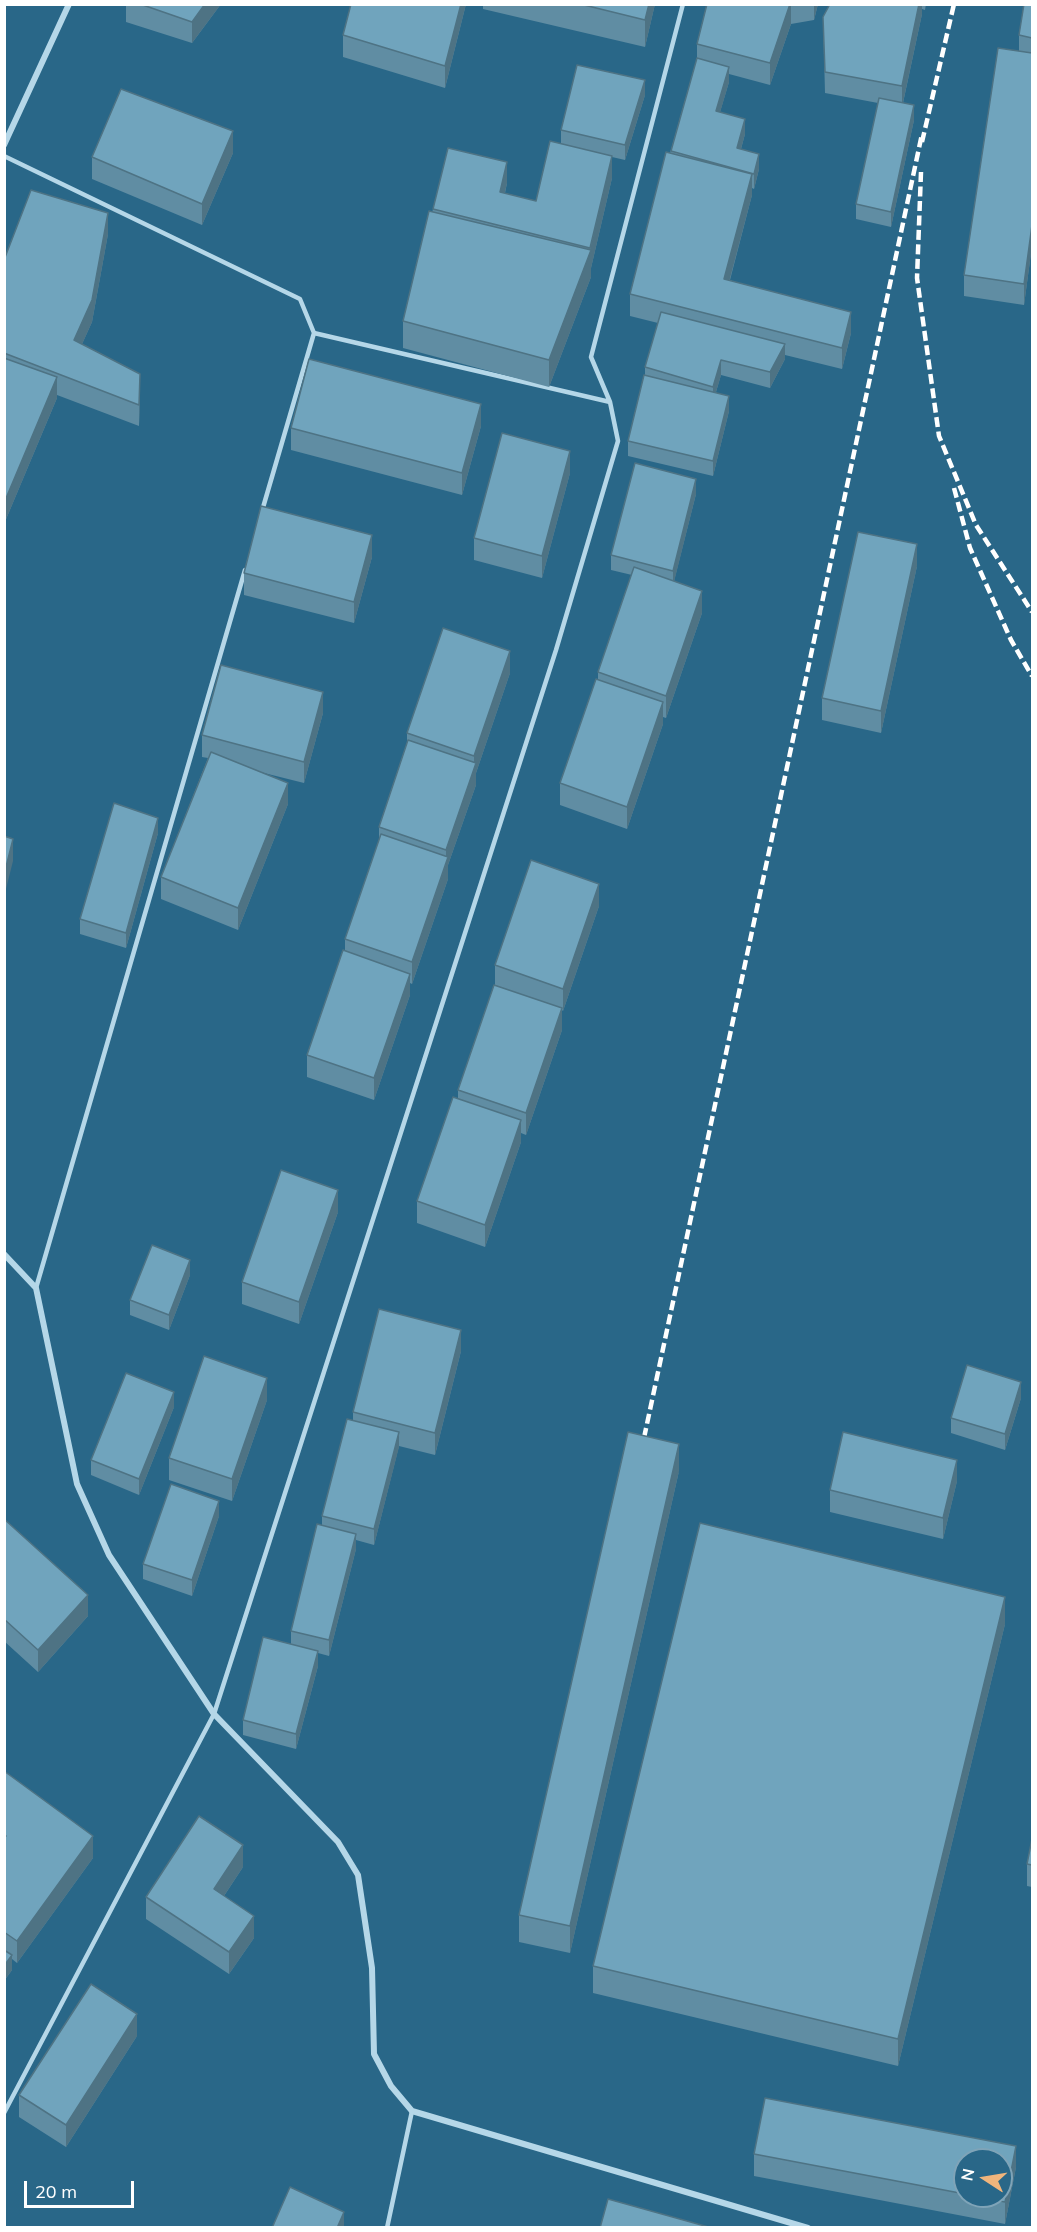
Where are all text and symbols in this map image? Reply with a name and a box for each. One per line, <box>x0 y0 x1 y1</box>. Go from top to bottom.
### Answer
north arrow <box>953 2148 1013 2208</box>
text: N <box>956 2167 978 2183</box>
scale bar <box>27 2169 136 2207</box>
text: 20 m <box>35 2180 77 2203</box>

